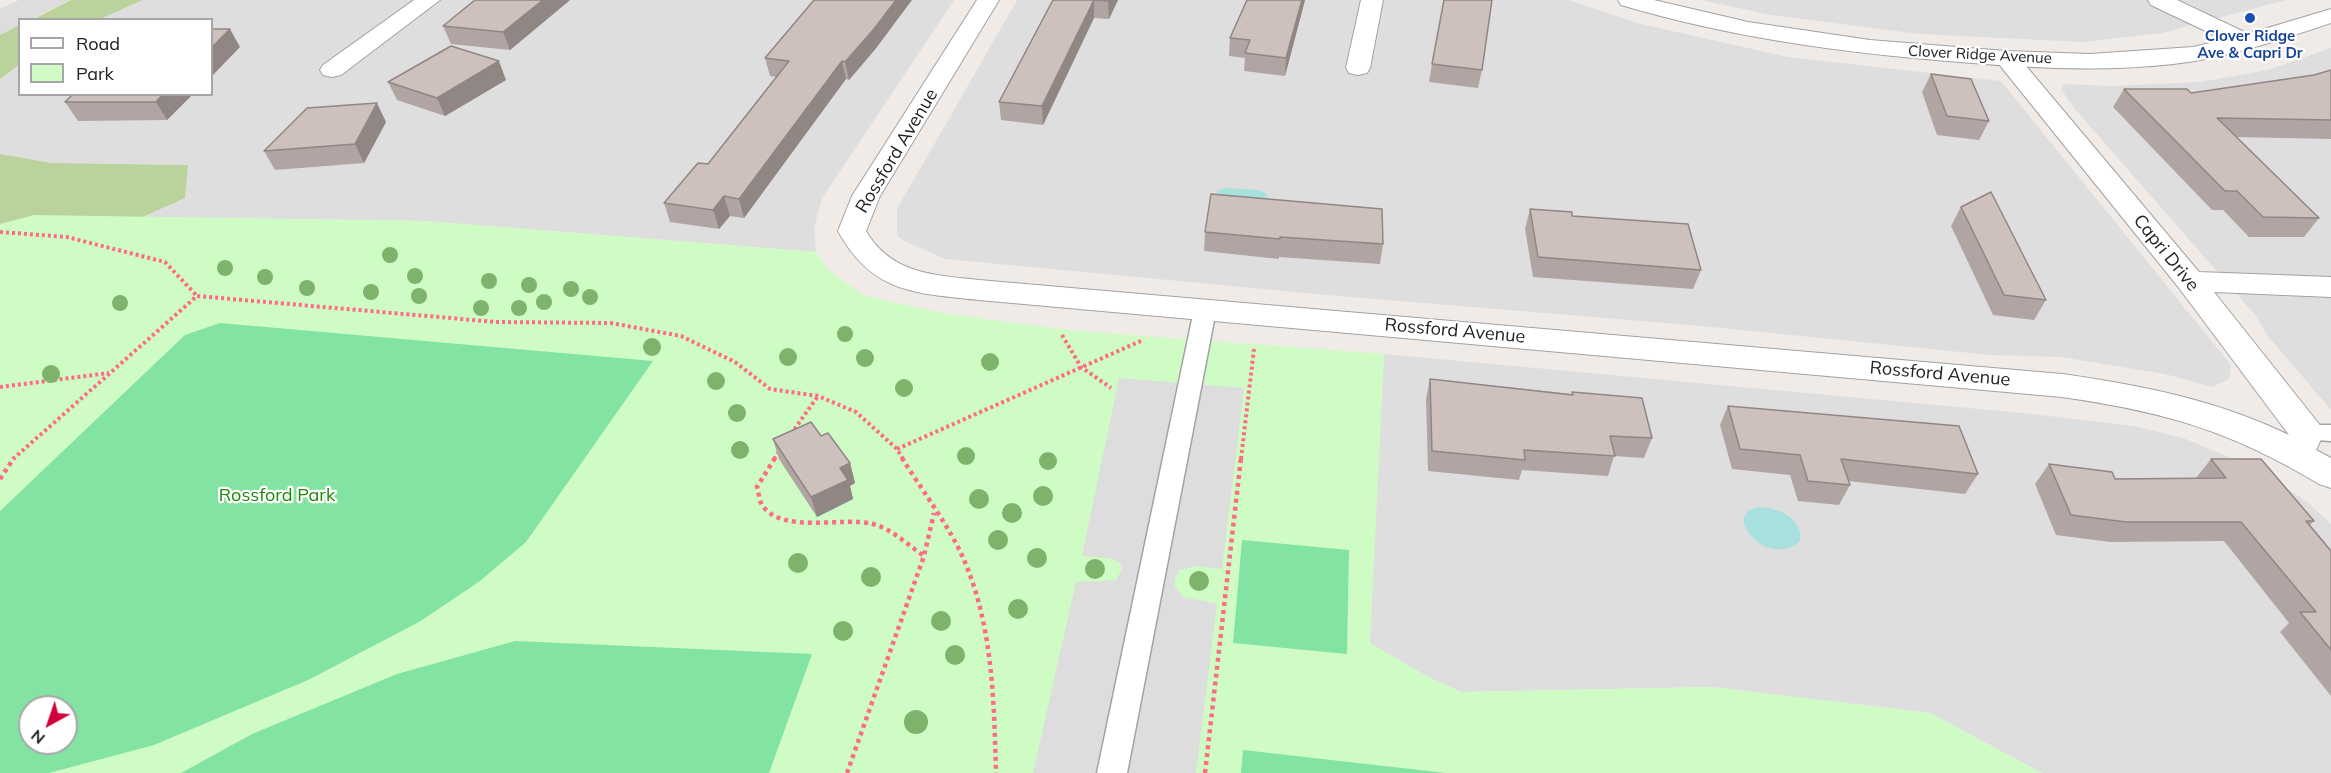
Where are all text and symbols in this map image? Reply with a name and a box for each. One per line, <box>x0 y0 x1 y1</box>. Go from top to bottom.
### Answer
marker: Clover Ridge Ave & Capri Dr <box>2243 11 2257 25</box>
legend <box>18 18 213 96</box>
place label: Clover Ridge Ave & Capri Dr <box>2197 27 2303 62</box>
text: Road <box>76 32 120 55</box>
street label: Clover Ridge Avenue <box>1908 42 2052 68</box>
text: Park <box>76 62 114 85</box>
street label: Rossford Avenue <box>851 85 943 217</box>
street label: Capri Drive <box>2128 210 2204 296</box>
street label: Rossford Avenue <box>1384 314 1526 348</box>
street label: Rossford Avenue <box>1869 357 2011 391</box>
park label: Rossford Park <box>219 485 335 507</box>
north arrow <box>18 695 78 755</box>
text: N <box>27 726 49 749</box>

